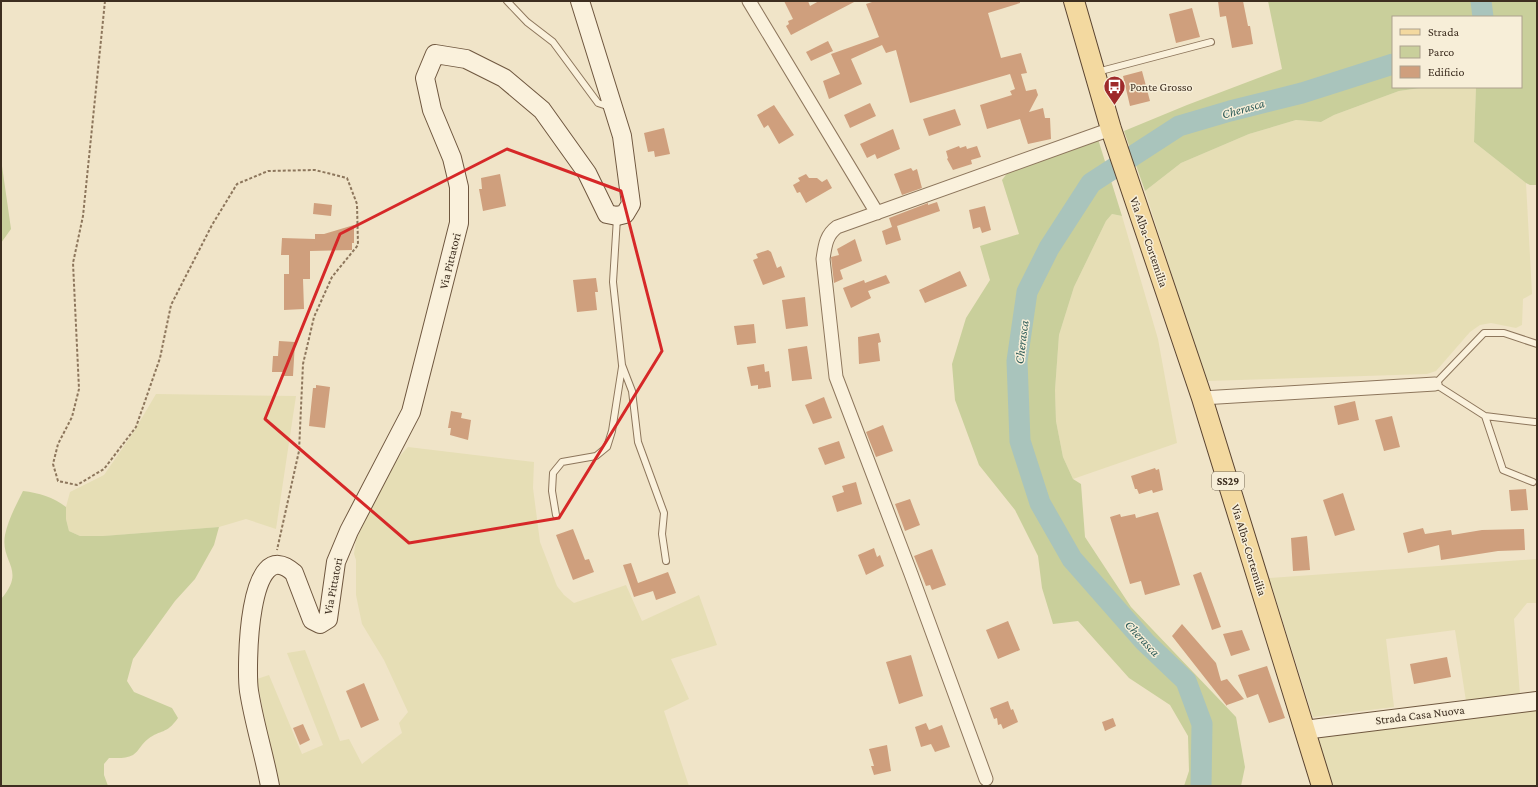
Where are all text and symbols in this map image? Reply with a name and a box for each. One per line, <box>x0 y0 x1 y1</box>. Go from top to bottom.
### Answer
legend <box>1392 16 1522 88</box>
text: Strada <box>1428 25 1459 39</box>
text: Parco <box>1428 45 1454 59</box>
text: Edificio <box>1428 65 1465 79</box>
bus stop icon: Ponte Grosso <box>1102 74 1128 107</box>
place label: Ponte Grosso <box>1130 80 1193 94</box>
water label: Cherasca <box>1220 95 1266 122</box>
street label: Via Alba-Cortemilia <box>1127 195 1171 289</box>
street label: Via Pittatori <box>436 231 464 291</box>
water label: Cherasca <box>1011 319 1032 365</box>
road number: SS29 <box>1212 472 1244 490</box>
street label: Via Alba-Cortemilia <box>1228 503 1270 598</box>
street label: Via Pittatori <box>321 556 345 616</box>
water label: Cherasca <box>1122 617 1163 660</box>
street label: Strada Casa Nuova <box>1375 703 1466 727</box>

